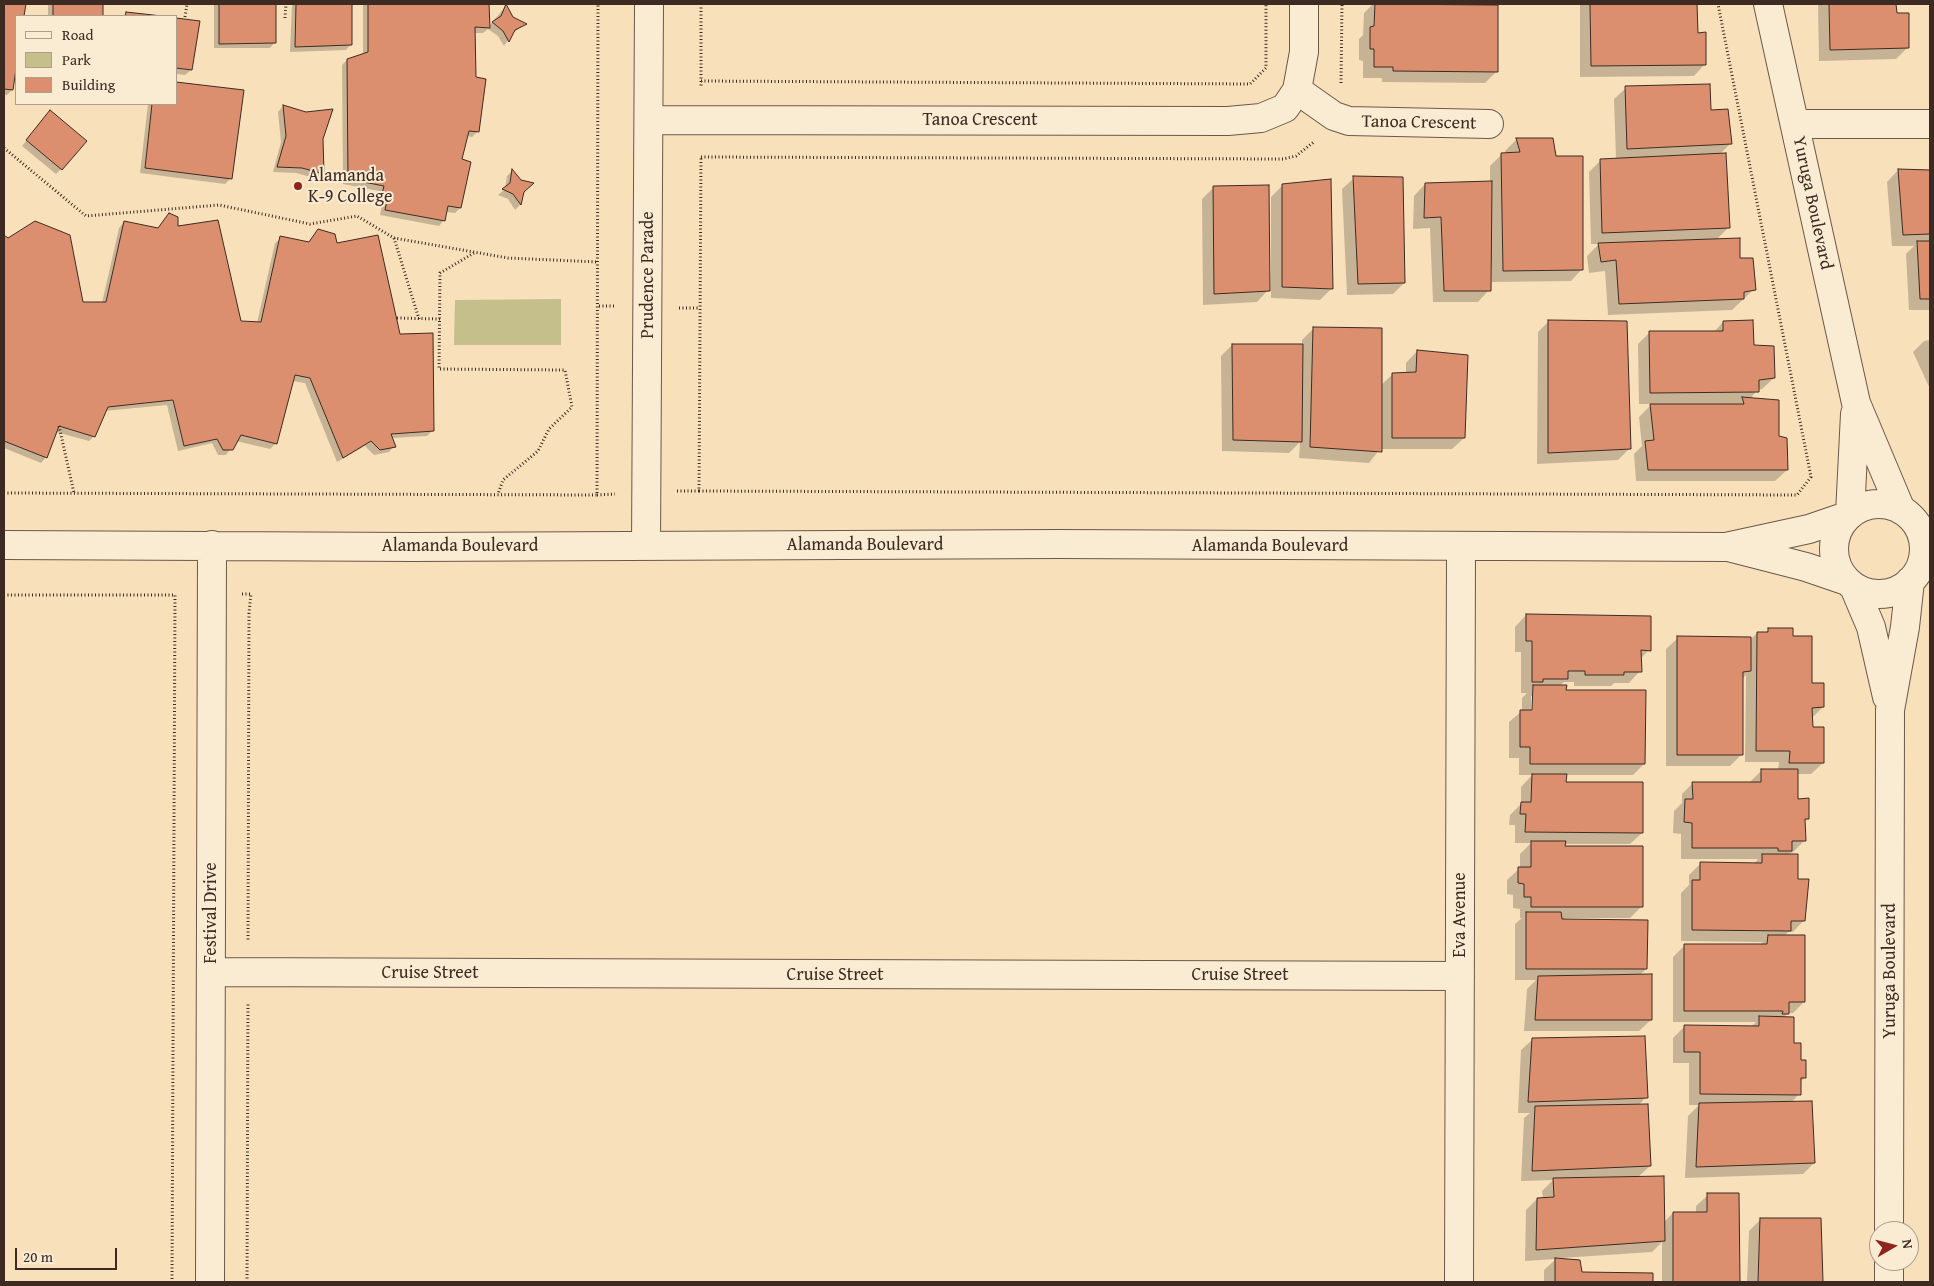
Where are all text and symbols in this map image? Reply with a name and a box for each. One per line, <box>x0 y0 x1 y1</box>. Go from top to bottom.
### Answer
legend <box>15 15 178 105</box>
text: Road <box>62 24 93 45</box>
text: Park <box>62 49 91 70</box>
text: Building <box>62 74 115 95</box>
street label: Tanoa Crescent <box>922 109 1038 131</box>
street label: Tanoa Crescent <box>1361 111 1477 135</box>
street label: Yuruga Boulevard <box>1787 134 1837 272</box>
place label: Alamanda K-9 College <box>308 165 392 208</box>
marker: Alamanda K-9 College <box>292 180 304 192</box>
street label: Prudence Parade <box>637 211 659 339</box>
street label: Alamanda Boulevard <box>787 534 943 556</box>
street label: Alamanda Boulevard <box>382 535 538 557</box>
street label: Alamanda Boulevard <box>1192 535 1348 557</box>
street label: Festival Drive <box>200 862 222 964</box>
street label: Eva Avenue <box>1449 872 1471 958</box>
street label: Yuruga Boulevard <box>1879 903 1901 1039</box>
street label: Cruise Street <box>381 962 479 984</box>
street label: Cruise Street <box>786 964 884 986</box>
street label: Cruise Street <box>1191 964 1289 986</box>
north arrow <box>1869 1221 1919 1271</box>
scale bar <box>18 1238 120 1270</box>
text: N <box>1897 1238 1918 1250</box>
text: 20 m <box>23 1246 53 1267</box>

